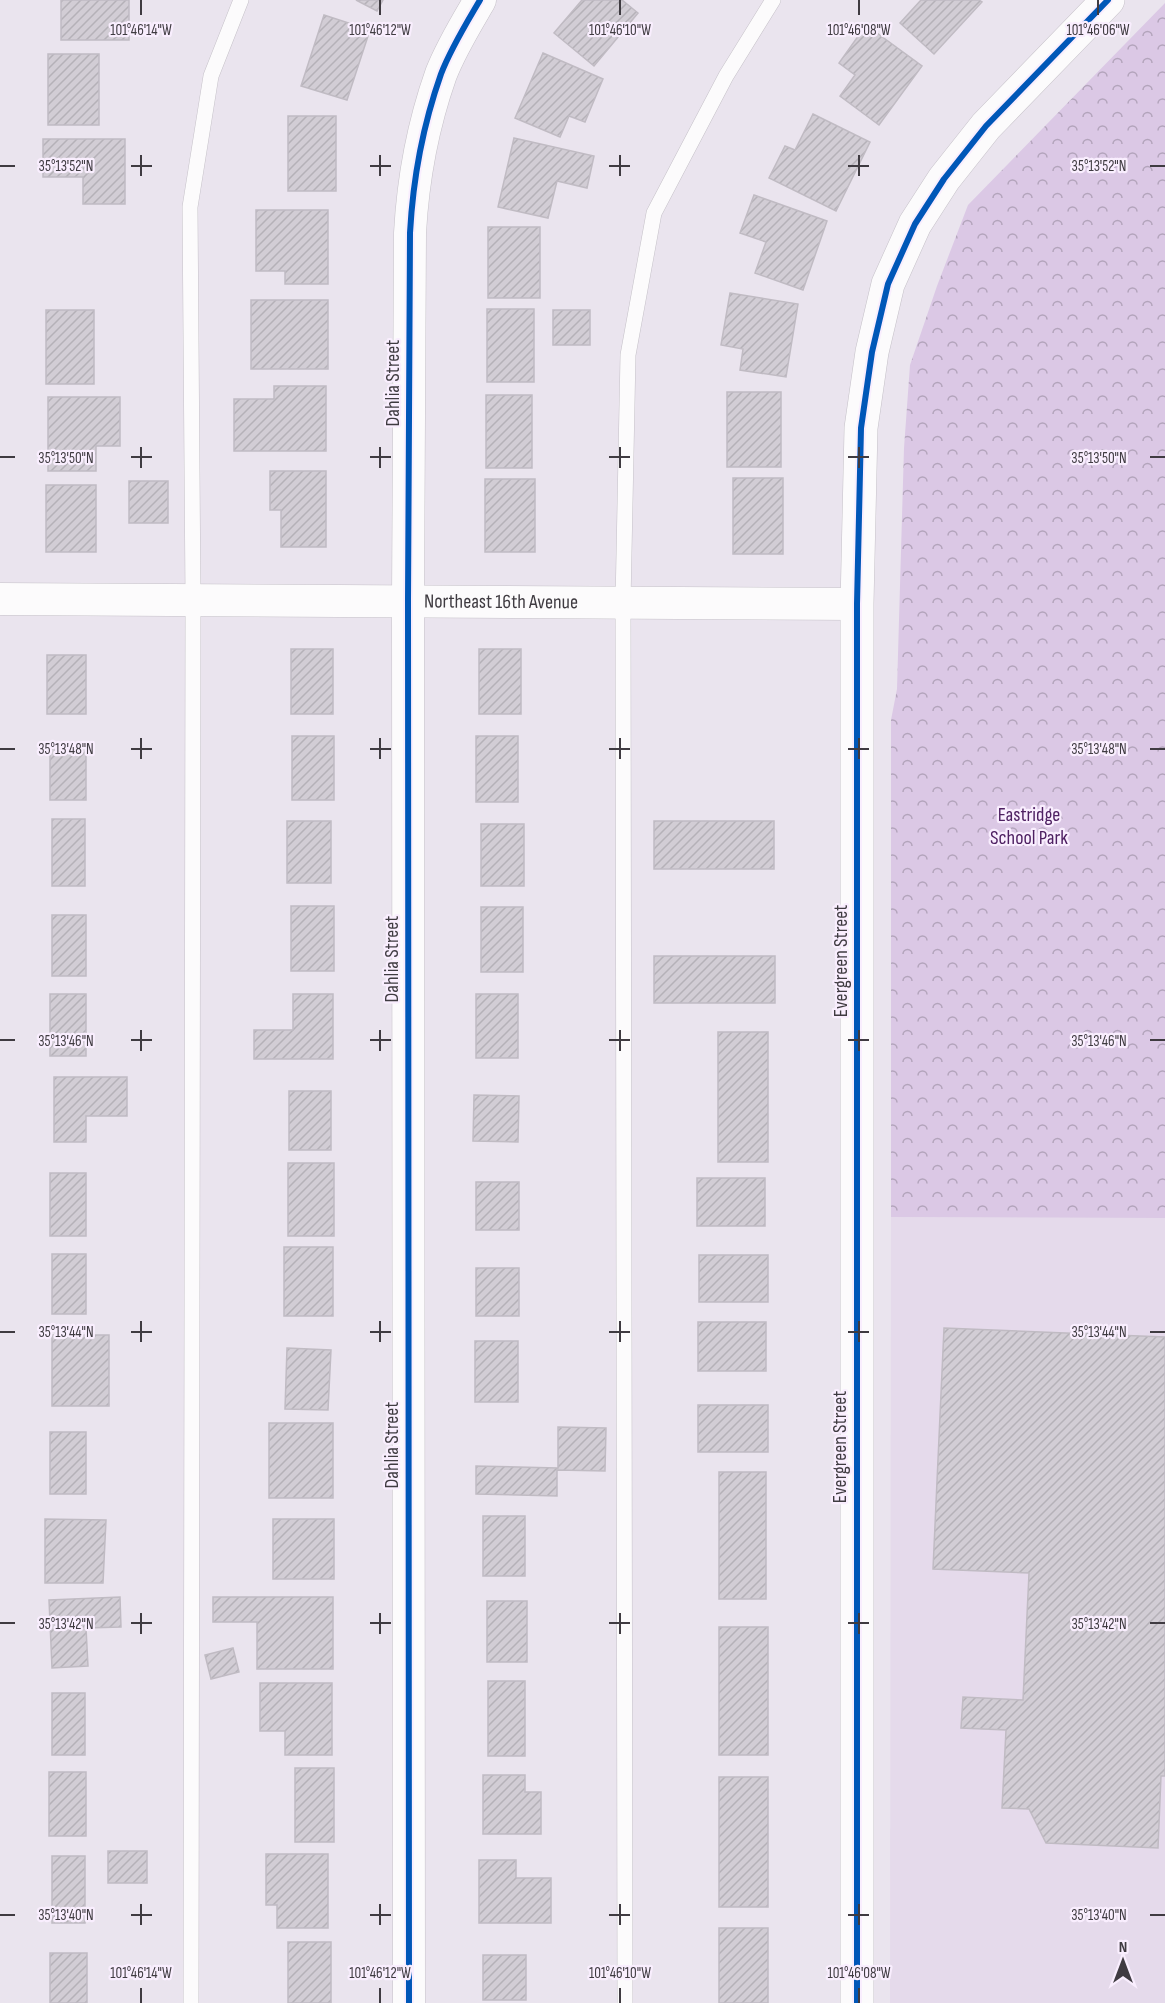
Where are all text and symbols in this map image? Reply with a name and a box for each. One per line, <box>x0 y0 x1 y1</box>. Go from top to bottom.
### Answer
text: 101°46'14"W <box>110 21 172 40</box>
text: 101°46'12"W <box>349 21 411 40</box>
text: 101°46'10"W <box>589 21 651 40</box>
text: 101°46'08"W <box>827 21 891 40</box>
text: 101°46'06"W <box>1066 21 1130 40</box>
text: 35°13'52"N <box>39 157 93 176</box>
text: 35°13'52"N <box>1072 157 1126 176</box>
street label: Dahlia Street <box>381 340 405 426</box>
text: 35°13'50"N <box>38 449 94 468</box>
text: 35°13'50"N <box>1071 449 1127 468</box>
street label: Northeast 16th Avenue <box>424 589 578 614</box>
text: 35°13'48"N <box>38 740 94 759</box>
text: 35°13'48"N <box>1071 740 1127 759</box>
park label: Eastridge School Park <box>990 803 1068 850</box>
street label: Evergreen Street <box>829 905 853 1017</box>
street label: Dahlia Street <box>380 916 404 1002</box>
text: 35°13'46"N <box>38 1032 94 1051</box>
text: 35°13'46"N <box>1071 1032 1127 1051</box>
text: 35°13'44"N <box>38 1323 94 1342</box>
text: 35°13'44"N <box>1071 1323 1127 1342</box>
street label: Evergreen Street <box>828 1391 852 1503</box>
street label: Dahlia Street <box>380 1402 404 1488</box>
text: 35°13'42"N <box>38 1615 94 1634</box>
text: 35°13'42"N <box>1071 1615 1127 1634</box>
text: 35°13'40"N <box>38 1906 94 1925</box>
text: 35°13'40"N <box>1071 1906 1127 1925</box>
north arrow <box>1093 1931 1153 1991</box>
text: N <box>1119 1938 1127 1957</box>
text: 101°46'14"W <box>110 1964 172 1983</box>
text: 101°46'12"W <box>349 1964 411 1983</box>
text: 101°46'10"W <box>589 1964 651 1983</box>
text: 101°46'08"W <box>827 1964 891 1983</box>

